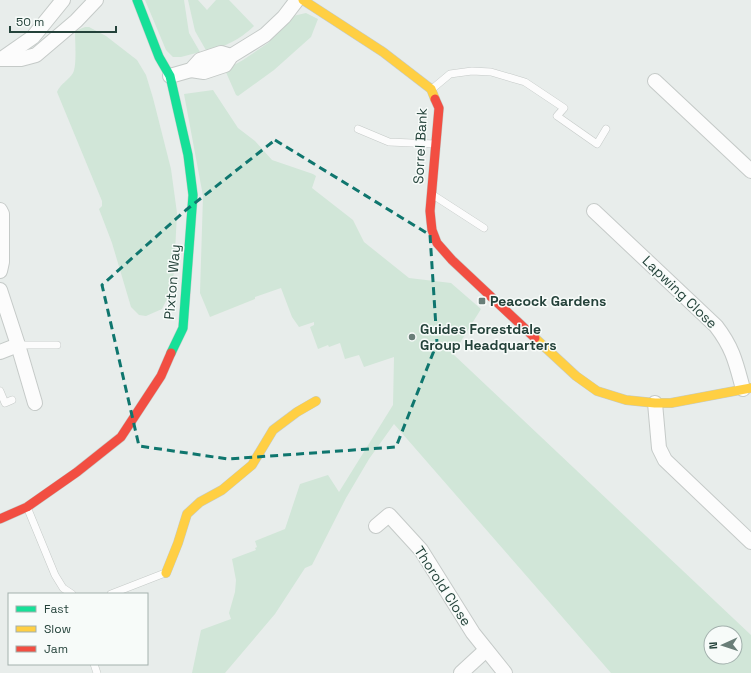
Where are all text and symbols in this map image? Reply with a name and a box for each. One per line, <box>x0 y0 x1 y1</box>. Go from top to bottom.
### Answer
scale bar <box>10 8 116 34</box>
text: 50 m <box>16 14 44 30</box>
street label: Sorrel Bank <box>409 107 431 185</box>
street label: Pixton Way <box>160 244 184 320</box>
street label: Lapwing Close <box>639 252 721 332</box>
place label: Peacock Gardens <box>490 292 606 310</box>
marker: Peacock Gardens <box>477 296 487 306</box>
place label: Guides Forestdale Group Headquarters <box>420 320 557 354</box>
marker: Guides Forestdale Group Headquarters <box>407 332 417 342</box>
street label: Thorold Close <box>410 543 476 629</box>
legend <box>8 593 148 665</box>
text: Fast <box>44 601 69 617</box>
text: Slow <box>44 621 71 637</box>
north arrow <box>703 625 743 665</box>
text: Jam <box>44 641 68 657</box>
text: N <box>706 641 720 650</box>

